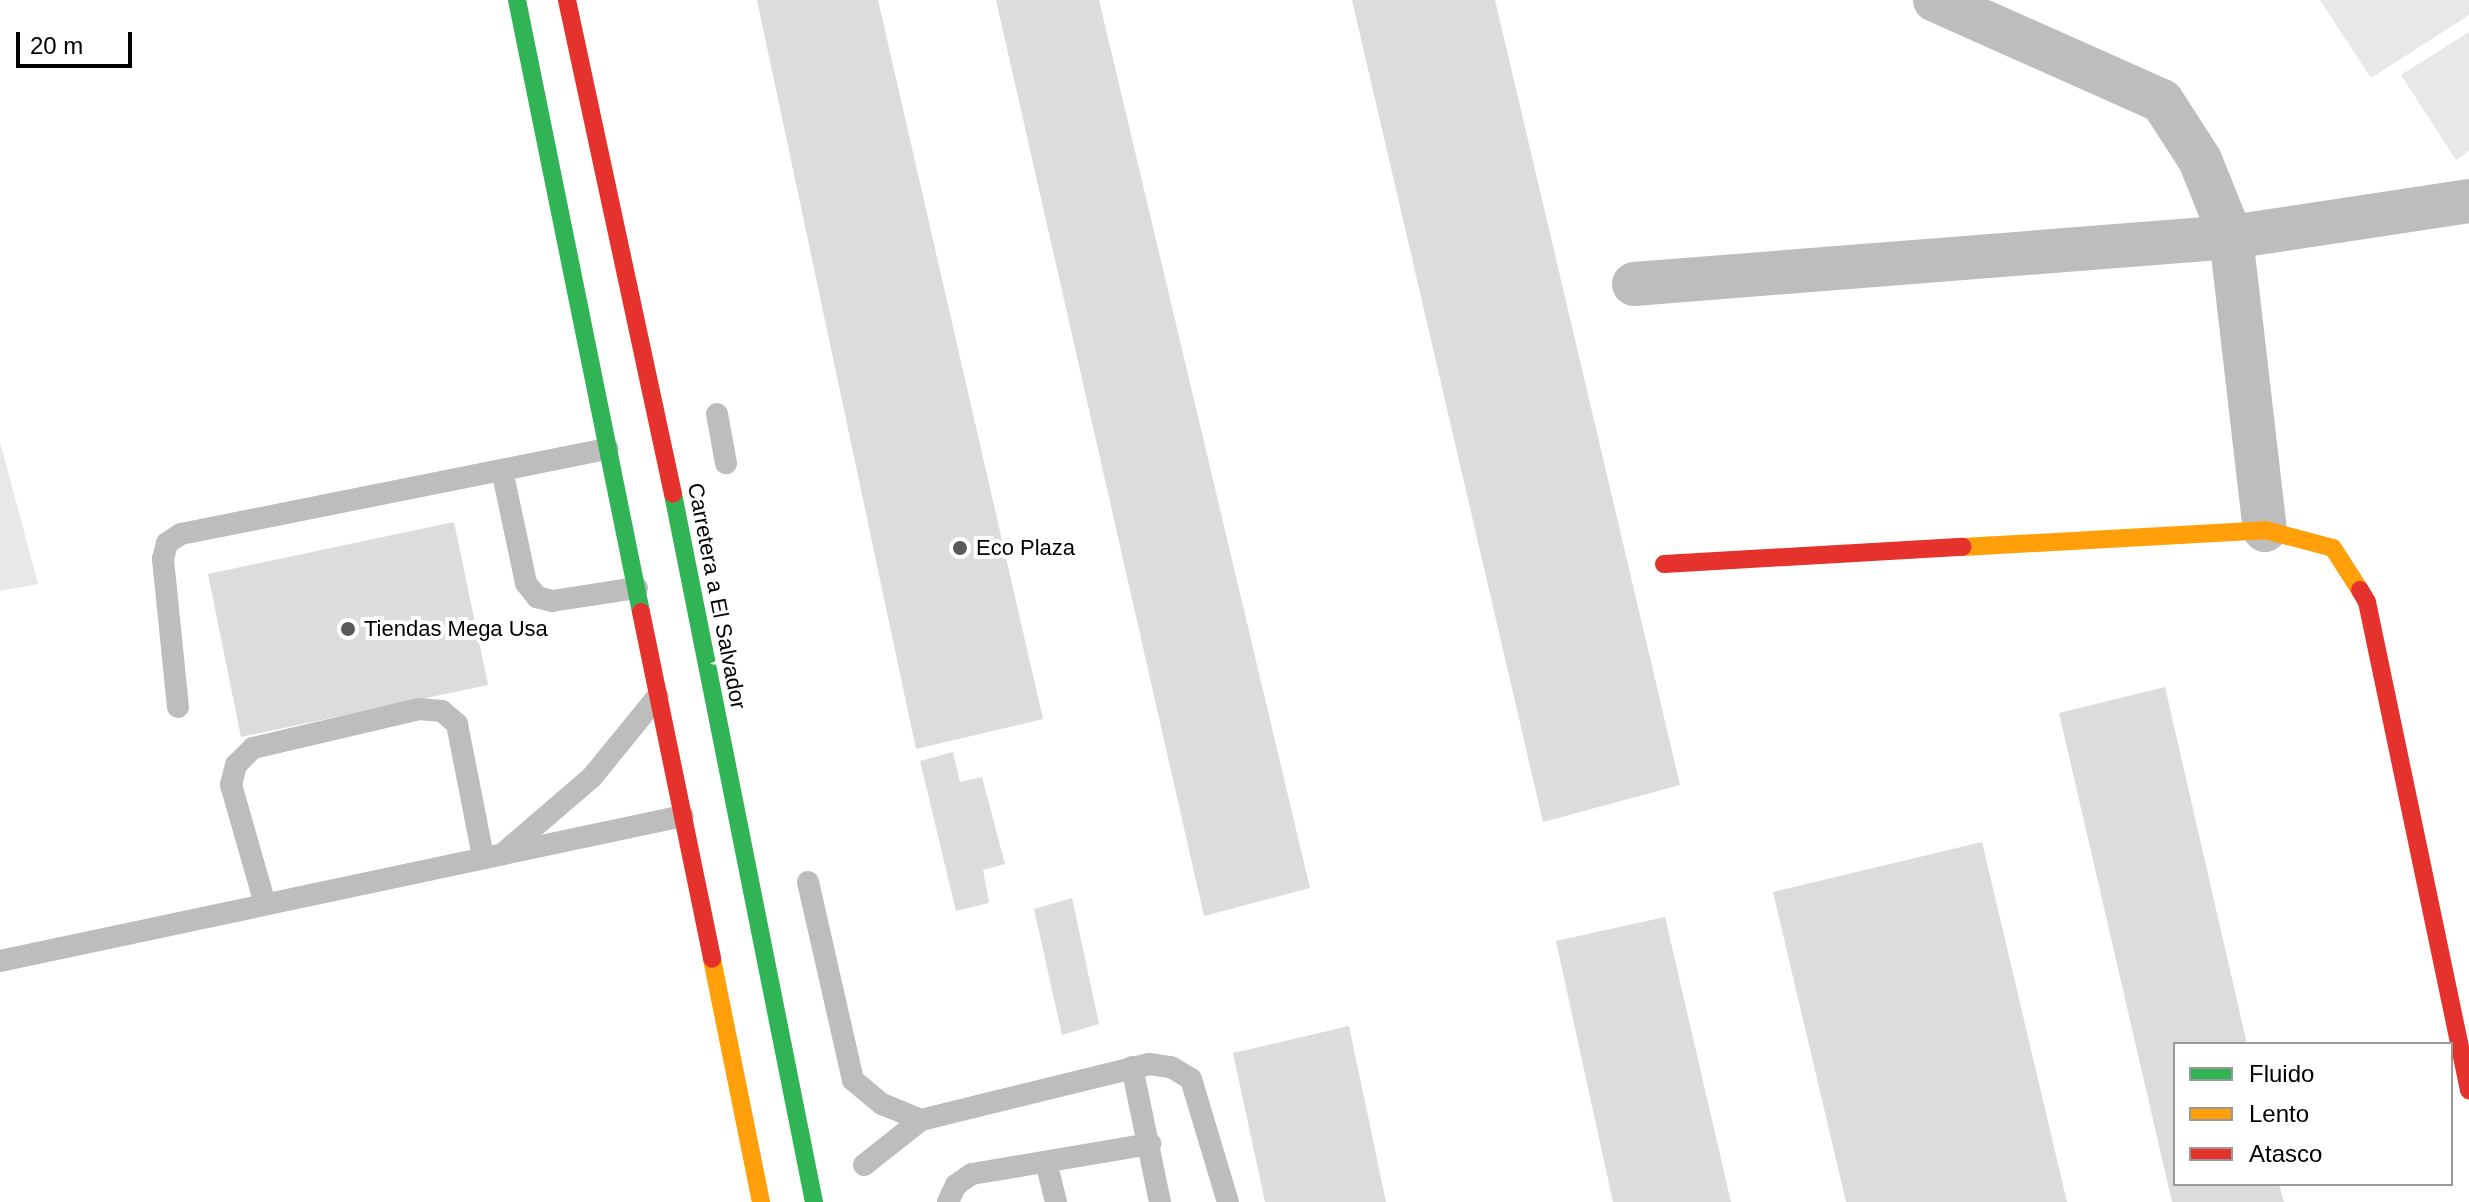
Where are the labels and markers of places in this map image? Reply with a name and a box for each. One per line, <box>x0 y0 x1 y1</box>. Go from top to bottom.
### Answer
place label: Eco Plaza <box>976 535 1075 561</box>
marker: Eco Plaza <box>951 539 969 557</box>
place label: Tiendas Mega Usa <box>364 616 548 642</box>
marker: Tiendas Mega Usa <box>339 620 357 638</box>

